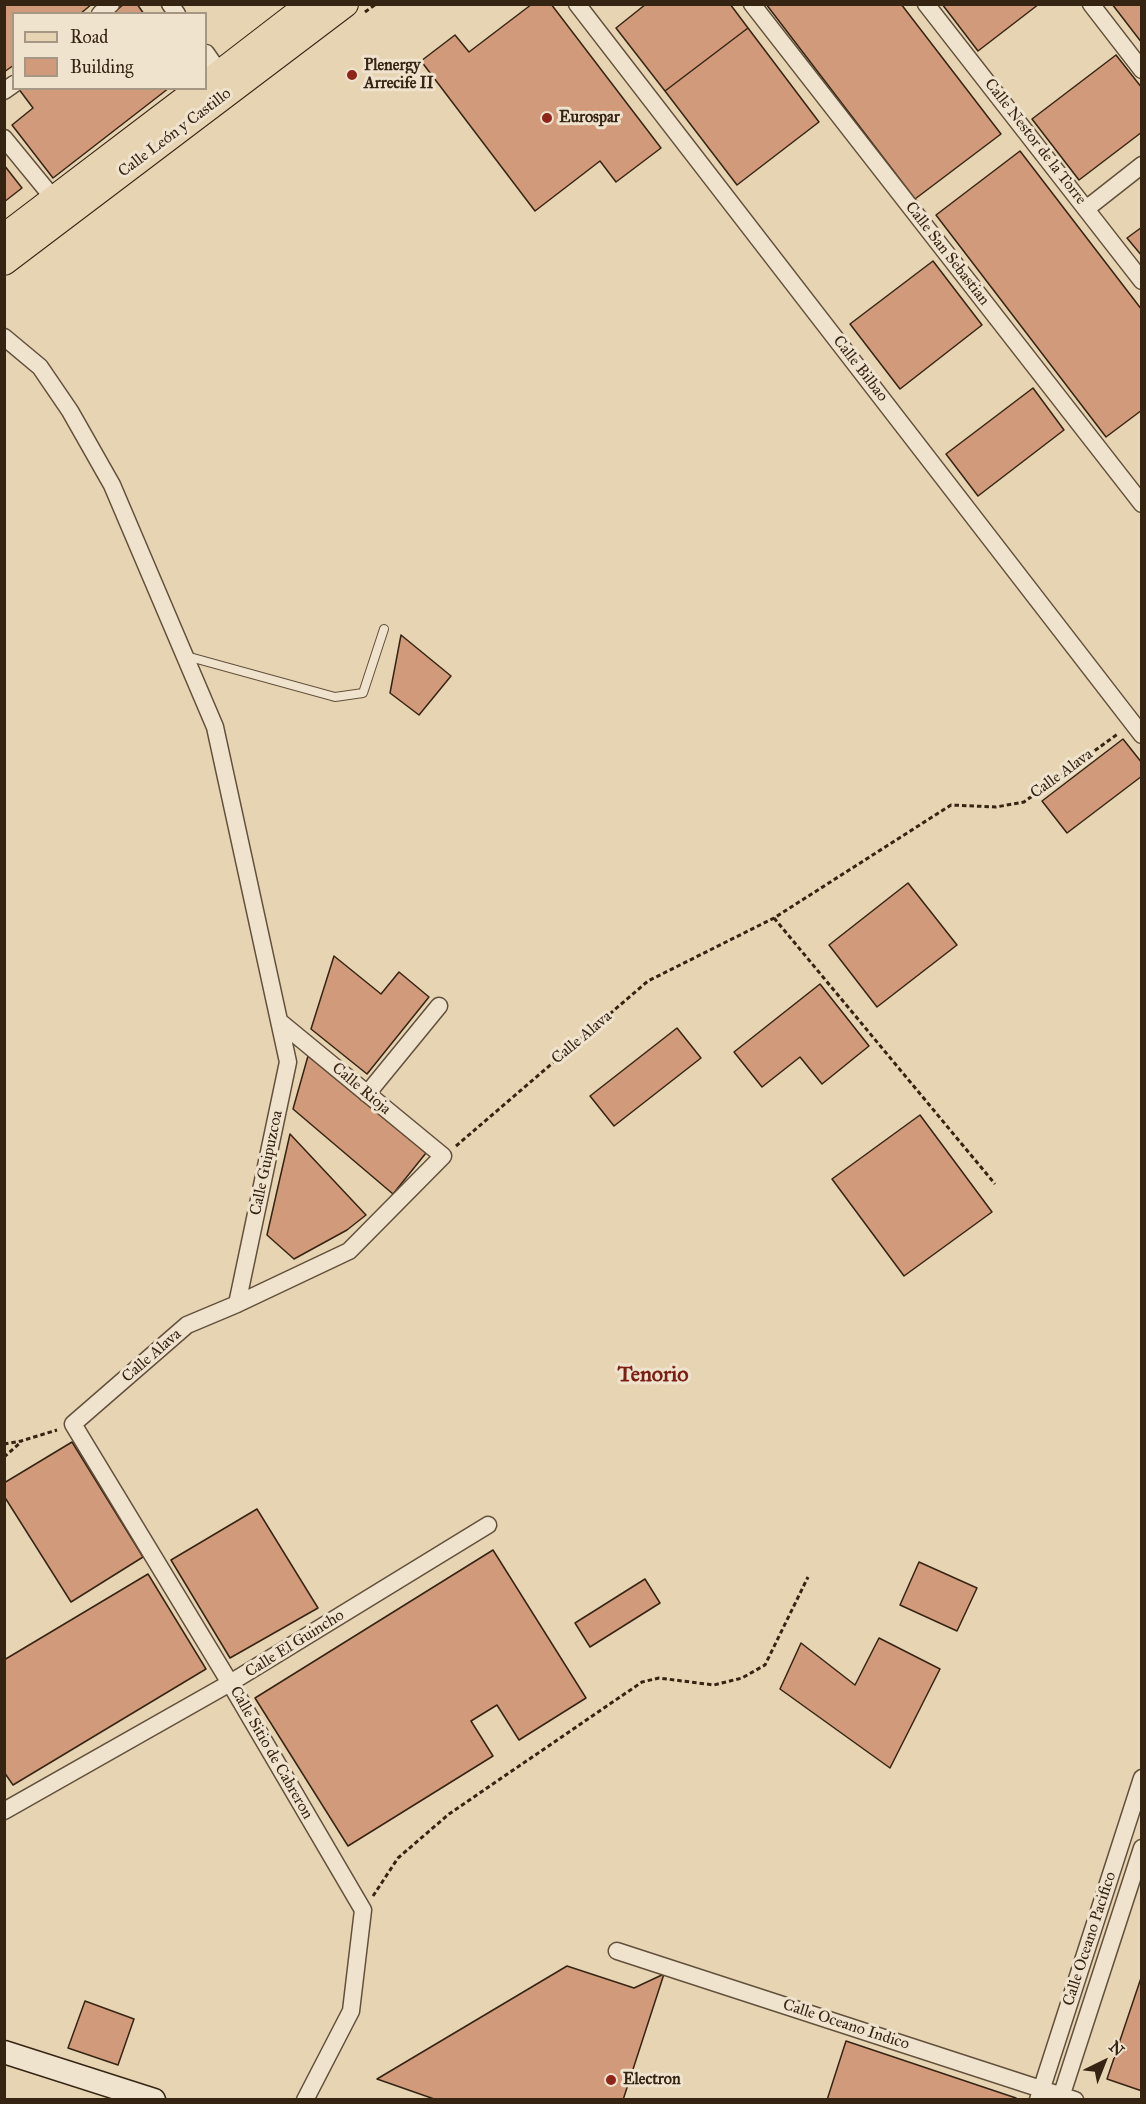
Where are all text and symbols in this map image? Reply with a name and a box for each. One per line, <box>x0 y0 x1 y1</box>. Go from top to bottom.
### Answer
legend <box>12 12 207 90</box>
text: Road <box>70 26 108 48</box>
text: Building <box>70 56 133 78</box>
place label: Plenergy Arrecife II <box>364 56 434 94</box>
marker: Plenergy Arrecife II <box>345 68 359 82</box>
street label: Calle Nestor de la Torre <box>980 75 1090 209</box>
street label: Calle León y Castillo <box>115 84 235 182</box>
place label: Eurospar <box>559 108 620 128</box>
marker: Eurospar <box>540 111 554 125</box>
street label: Calle San Sebastian <box>901 198 993 310</box>
street label: Calle Bilbao <box>828 332 892 406</box>
street label: Calle Alava <box>1027 745 1097 803</box>
street label: Calle Alava <box>548 1007 616 1069</box>
street label: Calle Rioja <box>328 1059 394 1119</box>
street label: Calle Guipuzcoa <box>247 1109 287 1217</box>
street label: Calle Alava <box>118 1325 186 1387</box>
district label: Tenorio <box>618 1363 688 1389</box>
street label: Calle El Guincho <box>242 1606 348 1682</box>
street label: Calle Sitio de Cabreron <box>225 1683 317 1823</box>
street label: Calle Oceano Pacifico <box>1059 1869 1121 2009</box>
street label: Calle Oceano Indico <box>780 1995 912 2055</box>
north arrow <box>1074 2032 1134 2092</box>
text: N <box>1105 2037 1128 2060</box>
place label: Electron <box>623 2070 681 2090</box>
marker: Electron <box>604 2073 618 2087</box>

